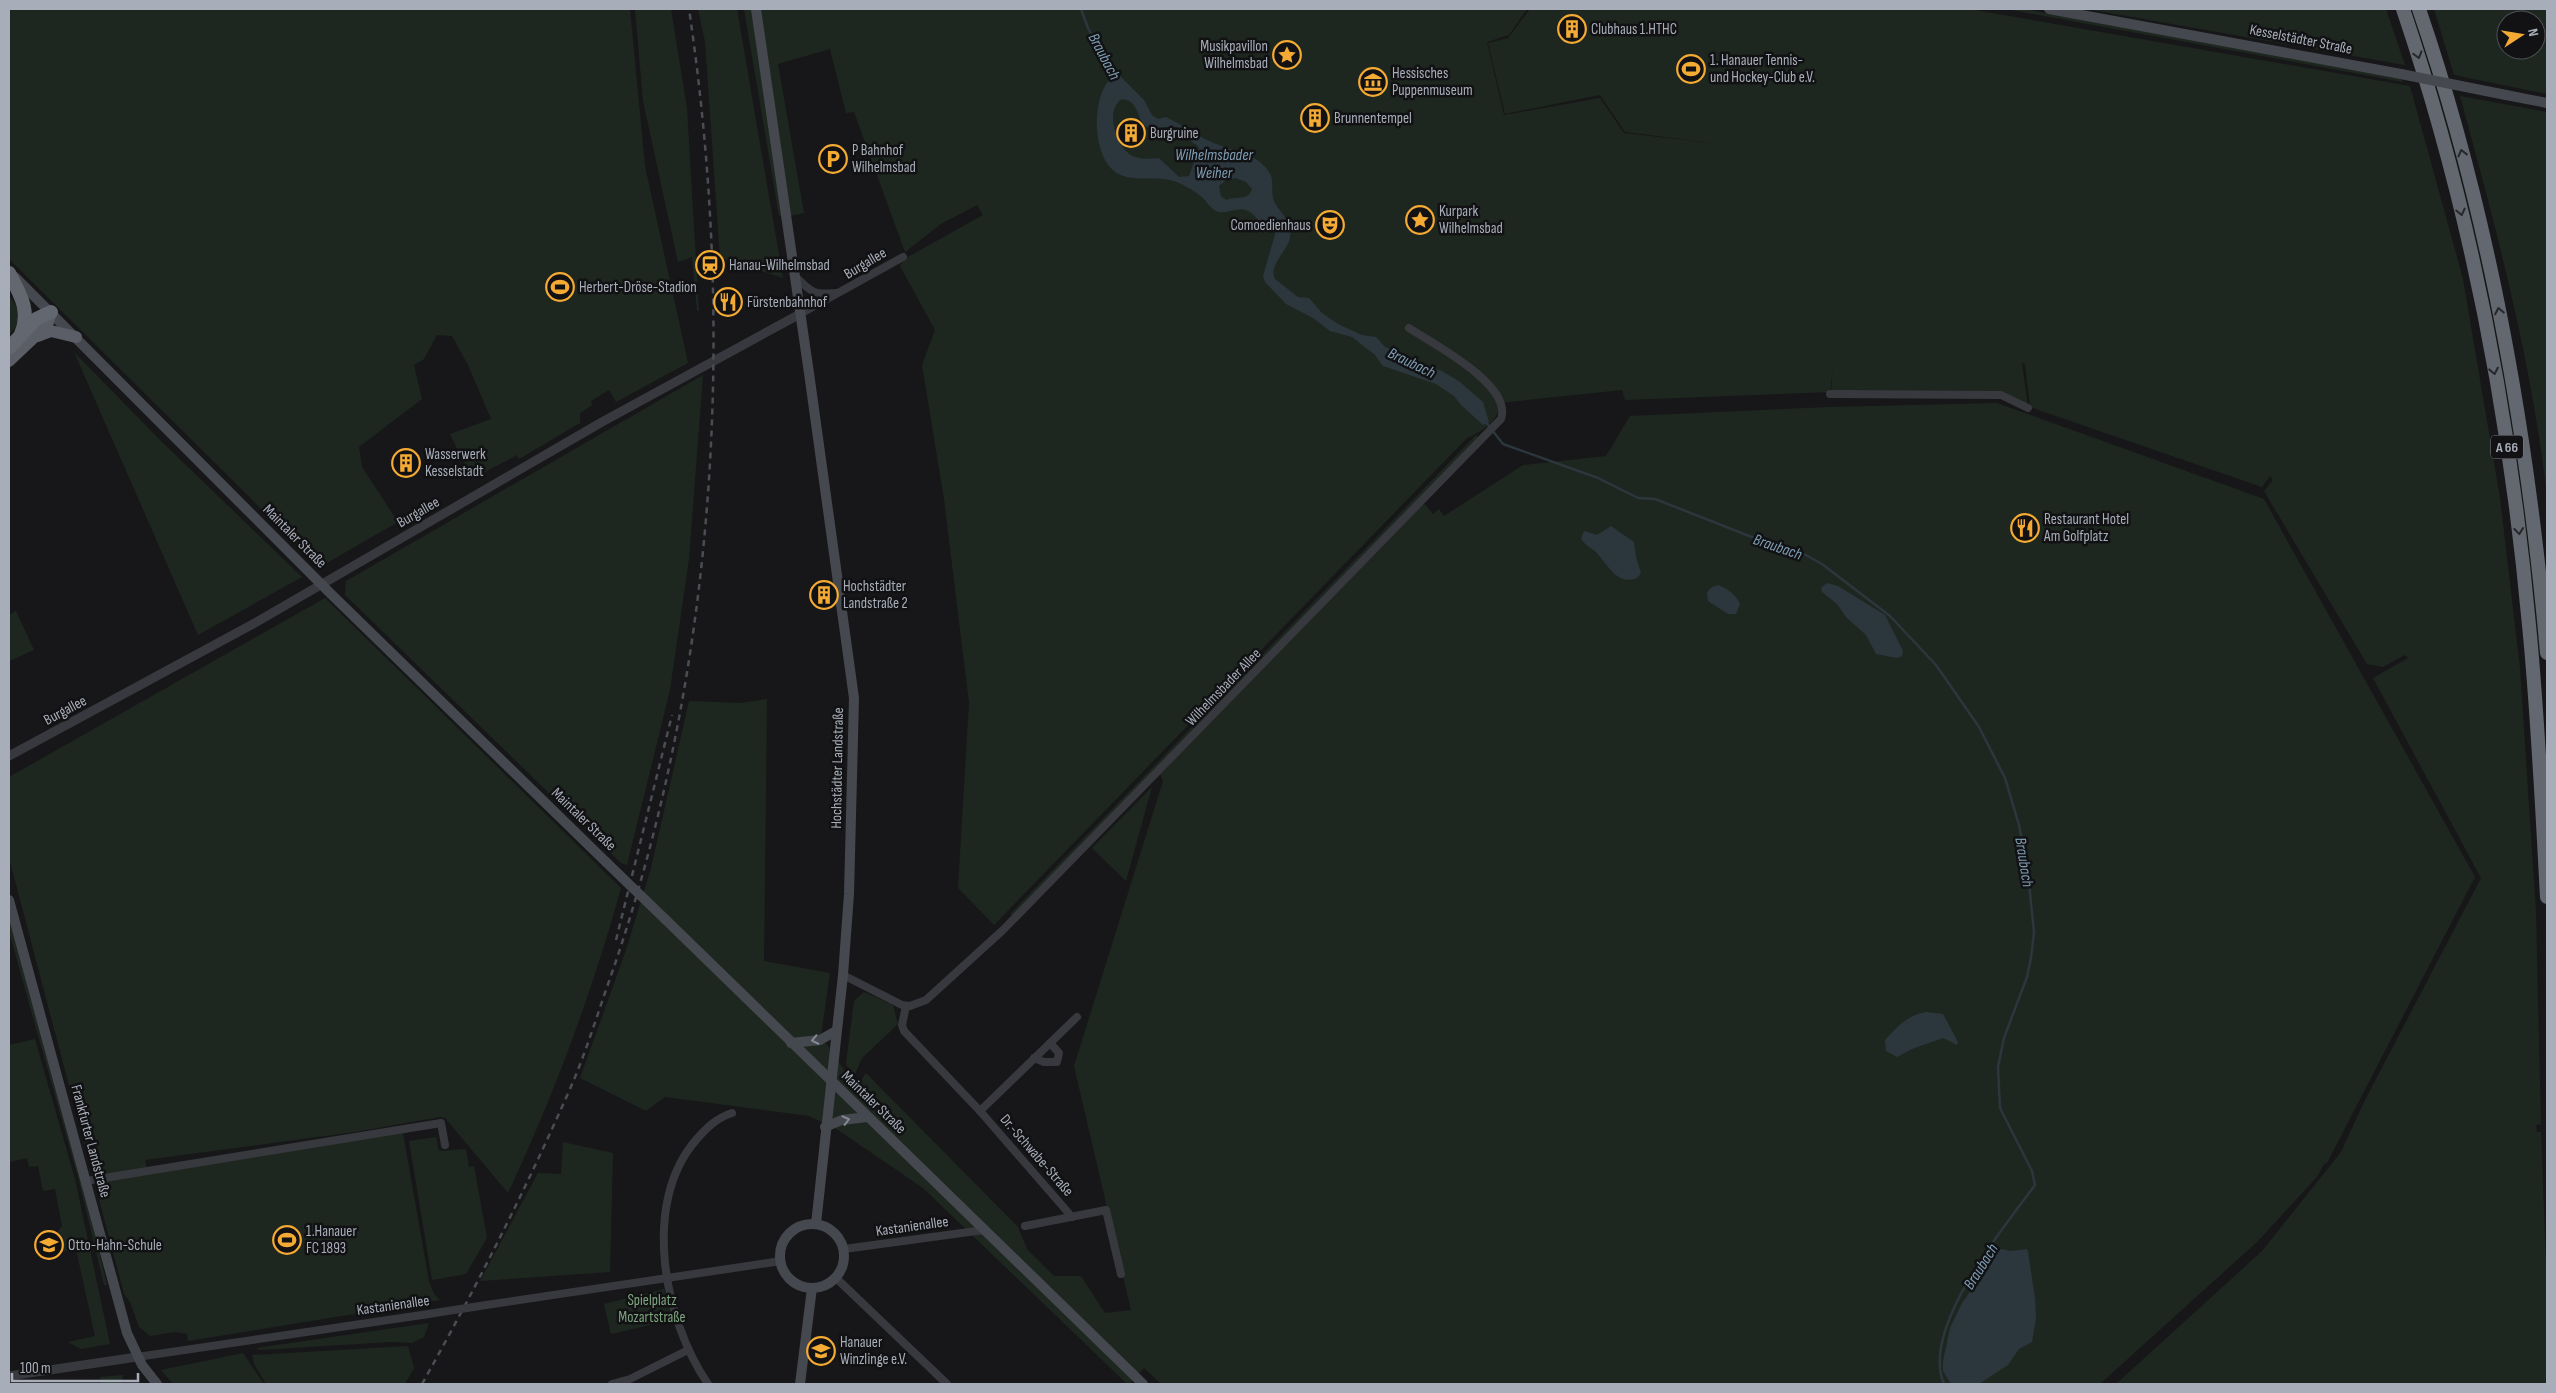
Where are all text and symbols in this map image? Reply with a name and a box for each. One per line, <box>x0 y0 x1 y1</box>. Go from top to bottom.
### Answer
north arrow <box>2496 10 2546 60</box>
building icon: Clubhaus 1.HTHC <box>1557 14 1587 44</box>
place label: Clubhaus 1.HTHC <box>1591 20 1677 39</box>
street label: Kesselstädter Straße <box>2248 20 2354 59</box>
text: N <box>2524 27 2542 38</box>
water label: Braubach <box>1084 30 1124 84</box>
place label: Musikpavillon Wilhelmsbad <box>1200 37 1268 73</box>
place icon: Musikpavillon Wilhelmsbad <box>1272 40 1302 70</box>
place label: 1. Hanauer Tennis- und Hockey-Club e.V. <box>1710 51 1815 87</box>
one-way arrow <box>2412 51 2422 59</box>
sports icon: 1. Hanauer Tennis- und Hockey-Club e.V. <box>1676 54 1706 84</box>
place label: Hessisches Puppenmuseum <box>1392 64 1473 100</box>
museum icon: Hessisches Puppenmuseum <box>1358 67 1388 97</box>
building icon: Brunnentempel <box>1300 103 1330 133</box>
place label: Brunnentempel <box>1334 109 1412 128</box>
building icon: Burgruine <box>1116 118 1146 148</box>
place label: Burgruine <box>1150 124 1199 143</box>
place label: P Bahnhof Wilhelmsbad <box>852 141 916 177</box>
parking icon: P Bahnhof Wilhelmsbad <box>818 144 848 174</box>
water label: Wilhelmsbader Weiher <box>1175 146 1253 183</box>
one-way arrow <box>2458 149 2468 157</box>
place label: Kurpark Wilhelmsbad <box>1439 202 1503 238</box>
place icon: Kurpark Wilhelmsbad <box>1405 205 1435 235</box>
one-way arrow <box>2455 207 2466 216</box>
theatre icon: Comoedienhaus <box>1315 210 1345 240</box>
place label: Comoedienhaus <box>1230 216 1311 235</box>
street label: Burgallee <box>841 243 890 283</box>
station icon: Hanau-Wilhelmsbad <box>695 250 725 280</box>
place label: Hanau-Wilhelmsbad <box>729 256 830 275</box>
sports icon: Herbert-Dröse-Stadion <box>545 272 575 302</box>
place label: Herbert-Dröse-Stadion <box>579 278 697 297</box>
restaurant icon: Fürstenbahnhof <box>713 287 743 317</box>
place label: Fürstenbahnhof <box>747 293 828 312</box>
one-way arrow <box>2494 306 2505 315</box>
water label: Braubach <box>1385 344 1438 383</box>
one-way arrow <box>2489 366 2499 375</box>
road number: A 66 <box>2491 436 2523 458</box>
place label: Wasserwerk Kesselstadt <box>425 445 486 481</box>
building icon: Wasserwerk Kesselstadt <box>391 448 421 478</box>
street label: Burgallee <box>394 493 443 532</box>
street label: Maintaler Straße <box>259 500 331 572</box>
place label: Restaurant Hotel Am Golfplatz <box>2043 510 2129 546</box>
restaurant icon: Restaurant Hotel Am Golfplatz <box>2010 513 2040 543</box>
one-way arrow <box>2513 528 2524 536</box>
water label: Braubach <box>1751 530 1805 565</box>
place label: Hochstädter Landstraße 2 <box>843 577 908 613</box>
building icon: Hochstädter Landstraße 2 <box>809 580 839 610</box>
street label: Wilhelmsbader Allee <box>1182 644 1265 730</box>
street label: Burgallee <box>40 691 90 730</box>
street label: Hochstädter Landstraße <box>827 707 848 829</box>
street label: Maintaler Straße <box>547 784 620 855</box>
water label: Braubach <box>2010 836 2037 889</box>
one-way arrow <box>810 1035 819 1045</box>
street label: Maintaler Straße <box>837 1067 910 1138</box>
street label: Frankfurter Landstraße <box>66 1083 115 1200</box>
street label: Dr.-Schwabe-Straße <box>996 1110 1077 1200</box>
one-way arrow <box>841 1115 850 1126</box>
street label: Kastanienallee <box>874 1212 950 1241</box>
place label: 1.Hanauer FC 1893 <box>306 1222 357 1258</box>
sports icon: 1.Hanauer FC 1893 <box>272 1225 302 1255</box>
school or university icon: Otto-Hahn-Schule <box>34 1230 64 1260</box>
place label: Otto-Hahn-Schule <box>68 1236 162 1255</box>
water label: Braubach <box>1960 1240 2003 1293</box>
street label: Kastanienallee <box>355 1291 431 1320</box>
park label: Spielplatz Mozartstraße <box>618 1291 686 1327</box>
place label: Hanauer Winzlinge e.V. <box>840 1333 907 1369</box>
school or university icon: Hanauer Winzlinge e.V. <box>806 1336 836 1366</box>
scale bar <box>12 1350 139 1382</box>
text: 100 m <box>20 1359 51 1378</box>

